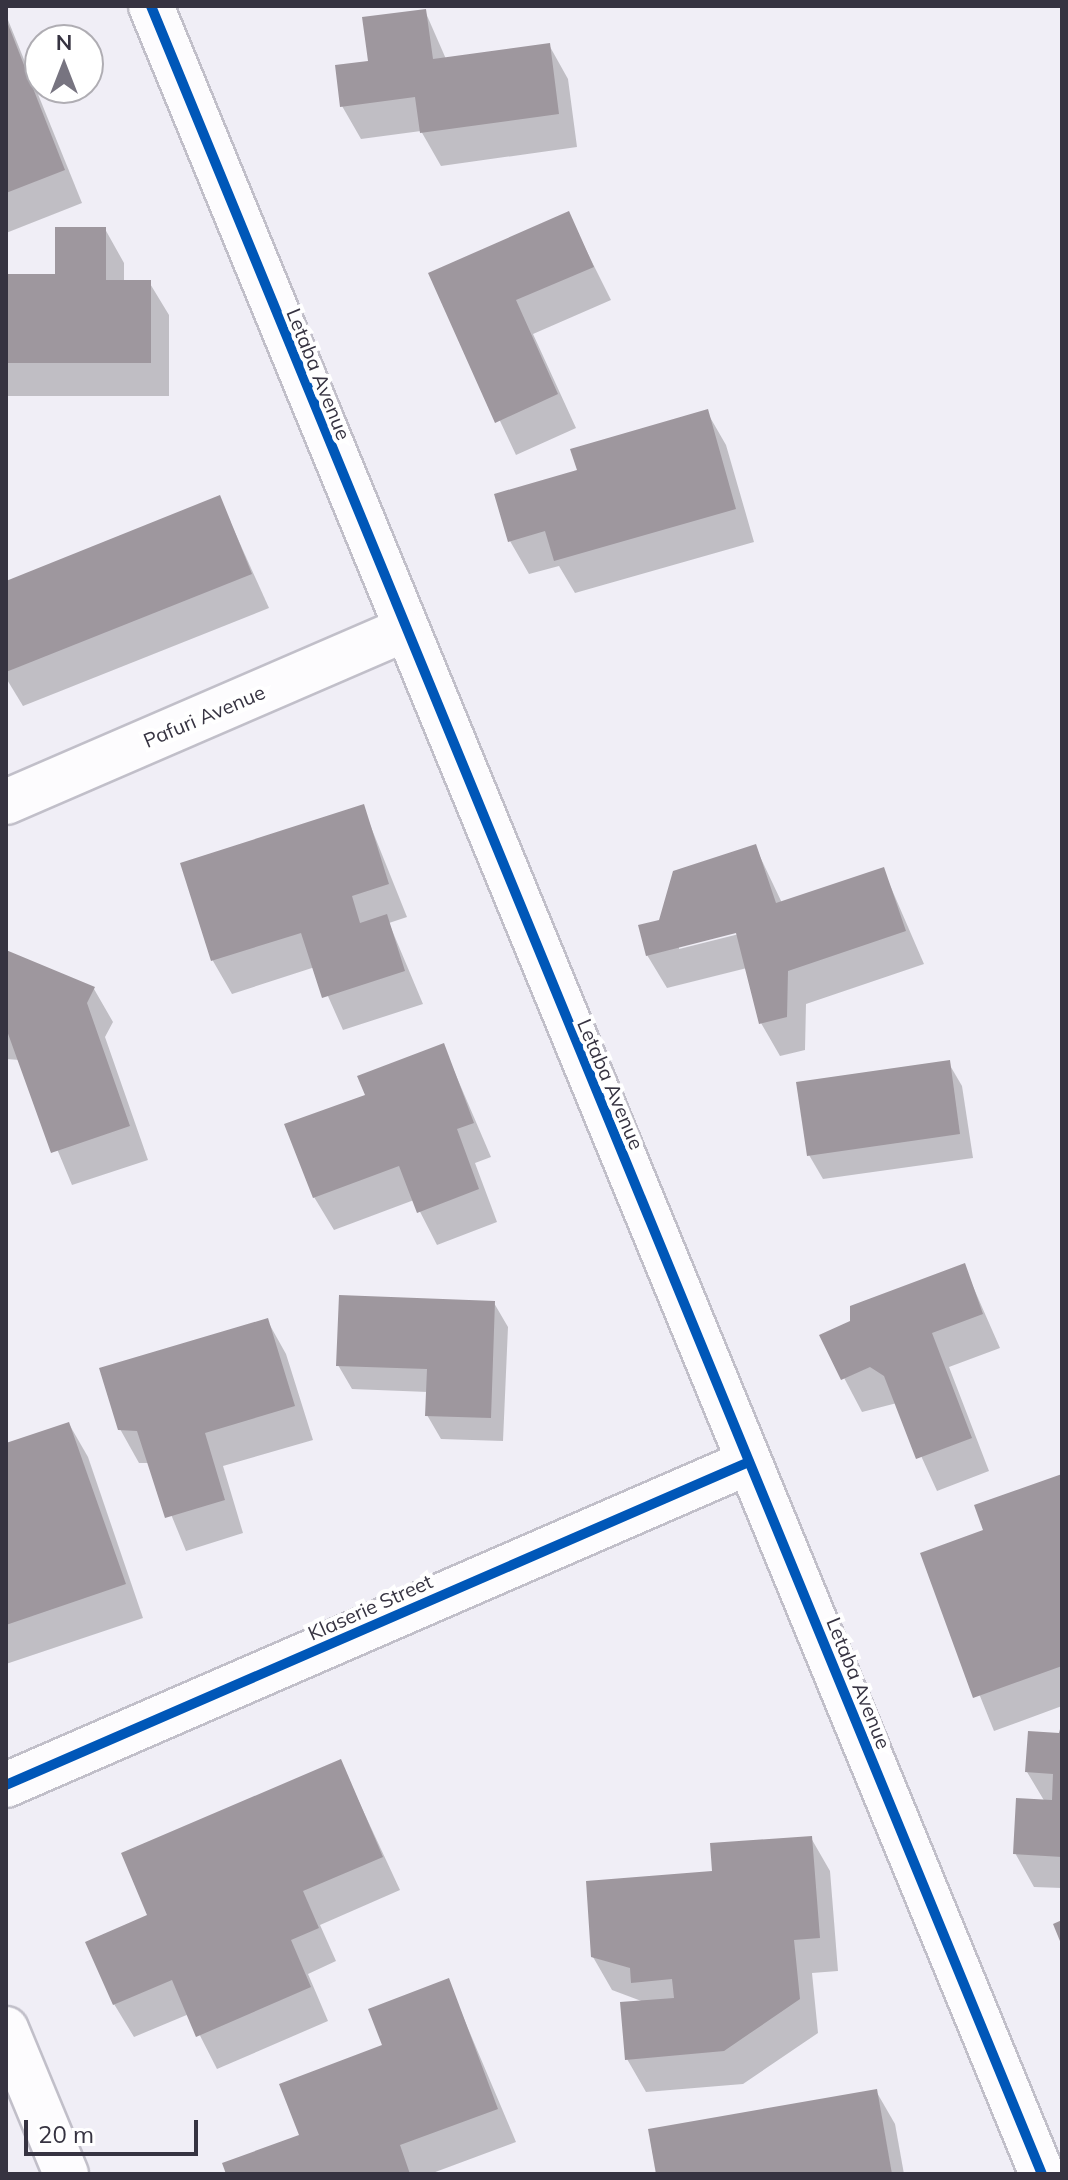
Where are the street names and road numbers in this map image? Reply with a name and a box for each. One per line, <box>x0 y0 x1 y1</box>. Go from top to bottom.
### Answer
street label: Letaba Avenue <box>282 305 356 443</box>
street label: Pafuri Avenue <box>140 680 268 752</box>
street label: Letaba Avenue <box>573 1015 649 1153</box>
street label: Klaserie Street <box>304 1569 436 1645</box>
street label: Letaba Avenue <box>822 1614 896 1752</box>

